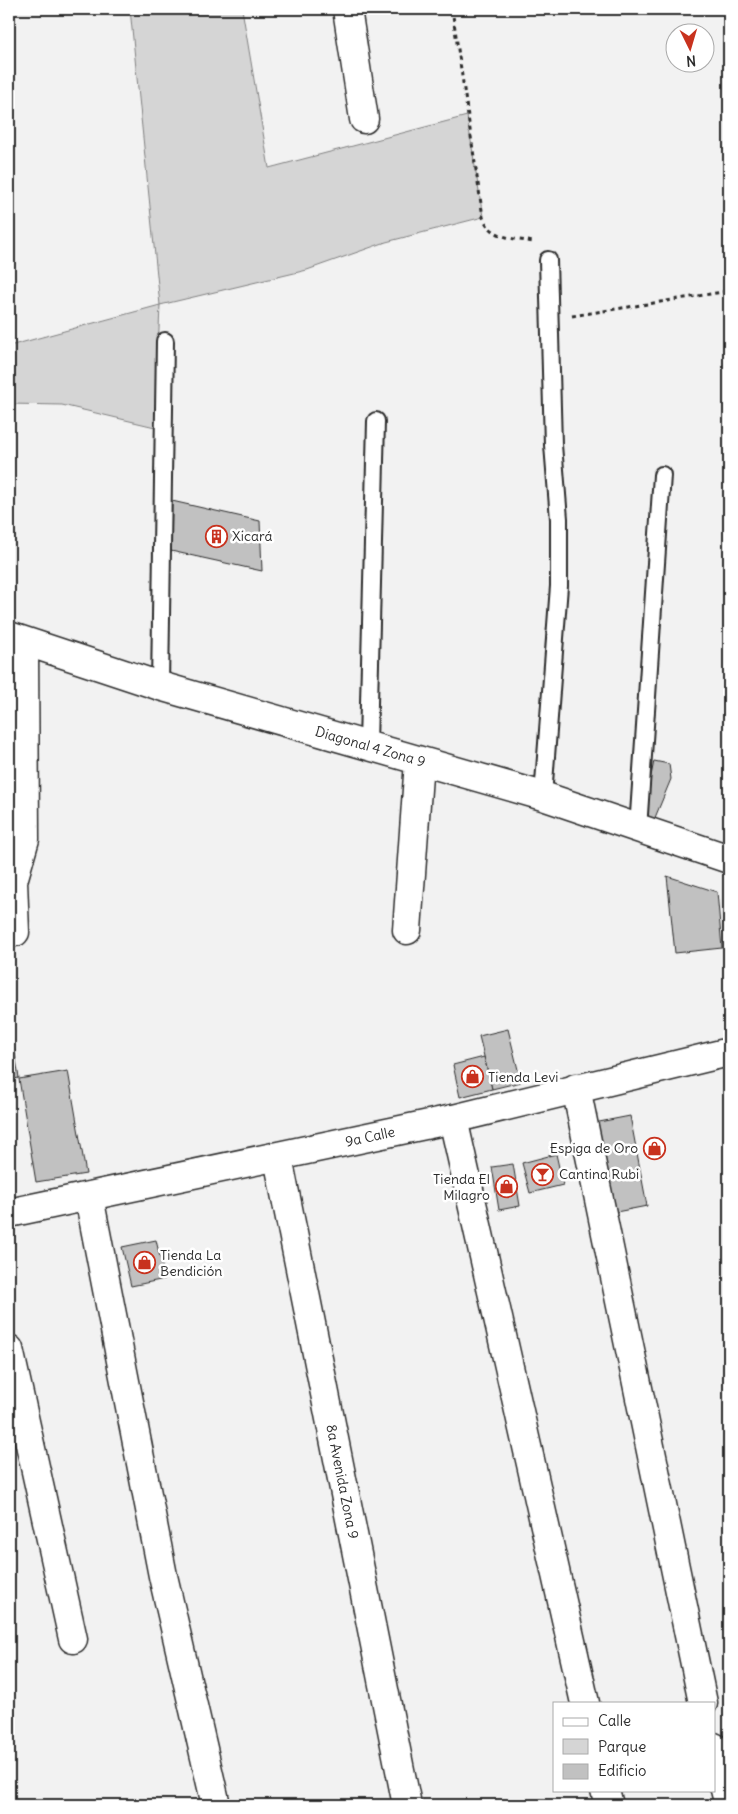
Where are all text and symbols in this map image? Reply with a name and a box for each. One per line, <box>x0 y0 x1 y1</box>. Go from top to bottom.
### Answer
north arrow <box>666 22 716 72</box>
text: N <box>686 52 697 70</box>
building icon: Xicará <box>204 524 228 548</box>
place label: Xicará <box>232 527 272 545</box>
street label: Diagonal 4 Zona 9 <box>313 722 428 771</box>
shop icon: Tienda Levi <box>460 1065 484 1089</box>
place label: Tienda Levi <box>488 1068 558 1086</box>
street label: 9a Calle <box>344 1123 396 1151</box>
shop icon: Espiga de Oro <box>642 1136 666 1160</box>
place label: Espiga de Oro <box>550 1139 638 1157</box>
bar icon: Cantina Rubi <box>531 1162 555 1186</box>
place label: Cantina Rubi <box>559 1165 639 1183</box>
place label: Tienda El Milagro <box>433 1170 490 1204</box>
shop icon: Tienda El Milagro <box>494 1175 518 1199</box>
place label: Tienda La Bendición <box>160 1246 222 1280</box>
shop icon: Tienda La Bendición <box>132 1251 156 1275</box>
street label: 8a Avenida Zona 9 <box>322 1423 363 1541</box>
legend <box>553 1702 716 1792</box>
text: Calle <box>598 1711 631 1730</box>
text: Parque <box>598 1737 646 1756</box>
text: Edificio <box>598 1761 646 1780</box>

